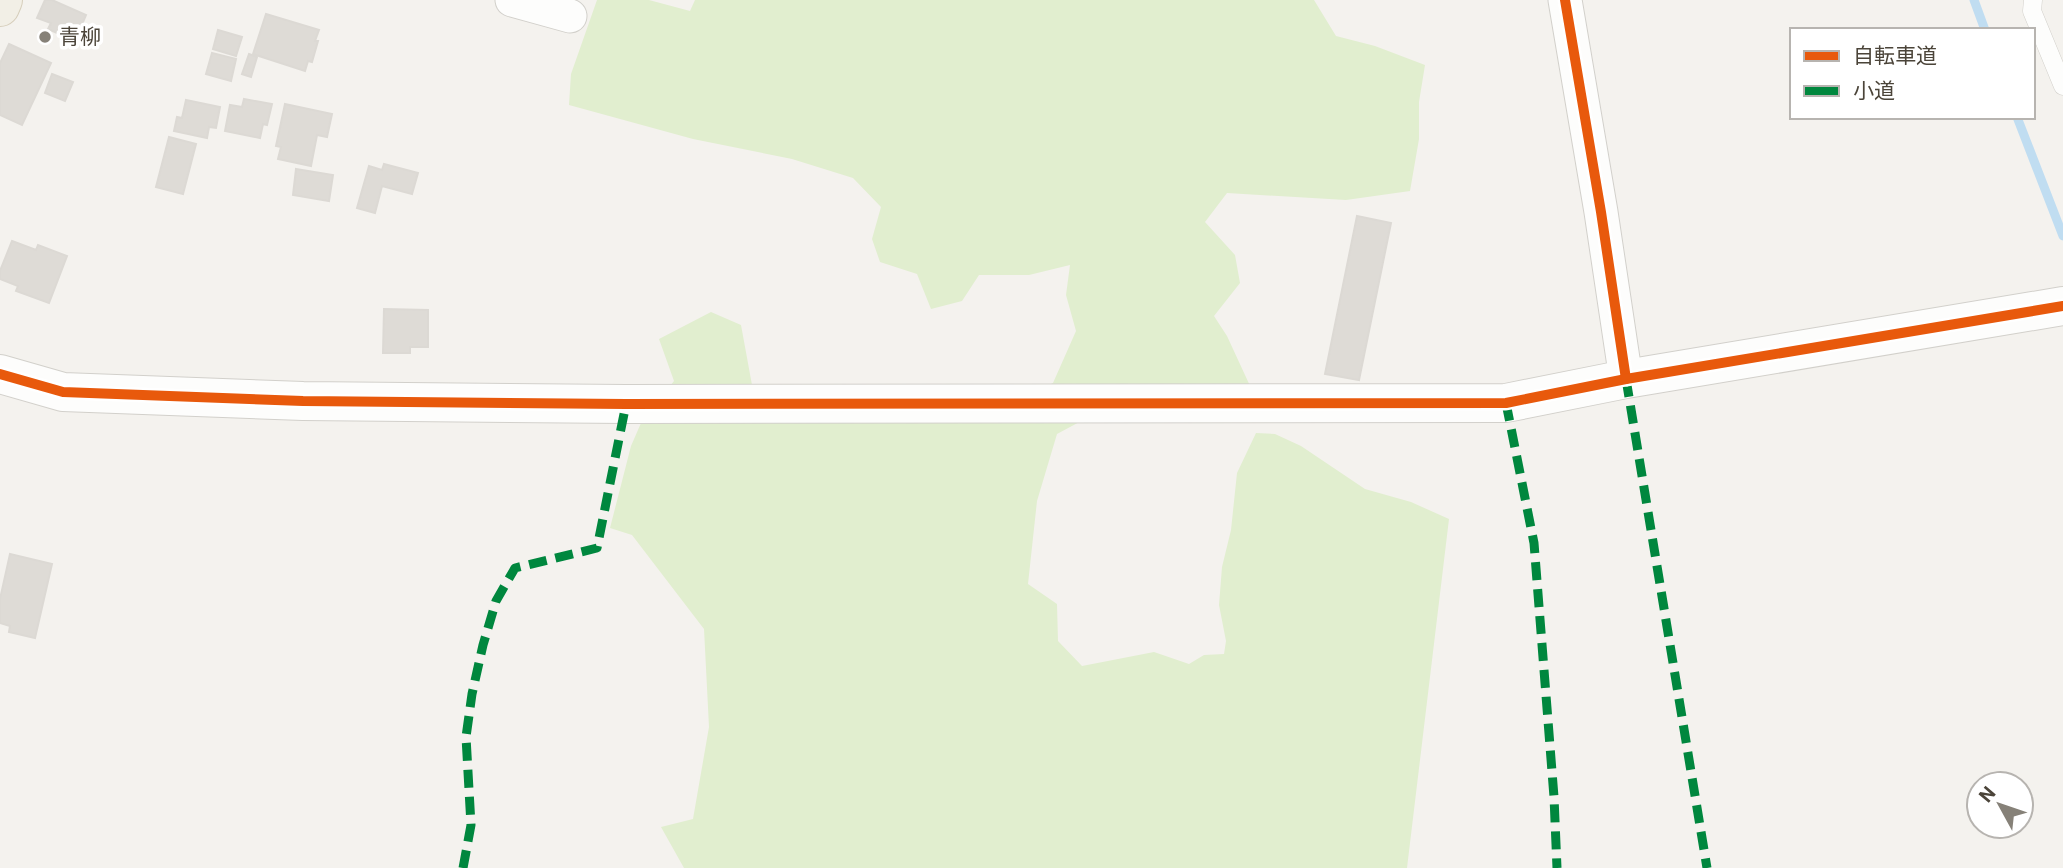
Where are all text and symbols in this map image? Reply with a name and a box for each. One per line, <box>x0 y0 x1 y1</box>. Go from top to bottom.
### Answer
place label: 青柳 <box>59 25 101 49</box>
legend <box>1790 28 2035 119</box>
marker: 青柳 <box>37 29 53 45</box>
text: 自転車道 <box>1853 44 1937 68</box>
text: 小道 <box>1853 79 1895 103</box>
north arrow <box>1965 770 2035 840</box>
text: N <box>1974 782 2000 807</box>

